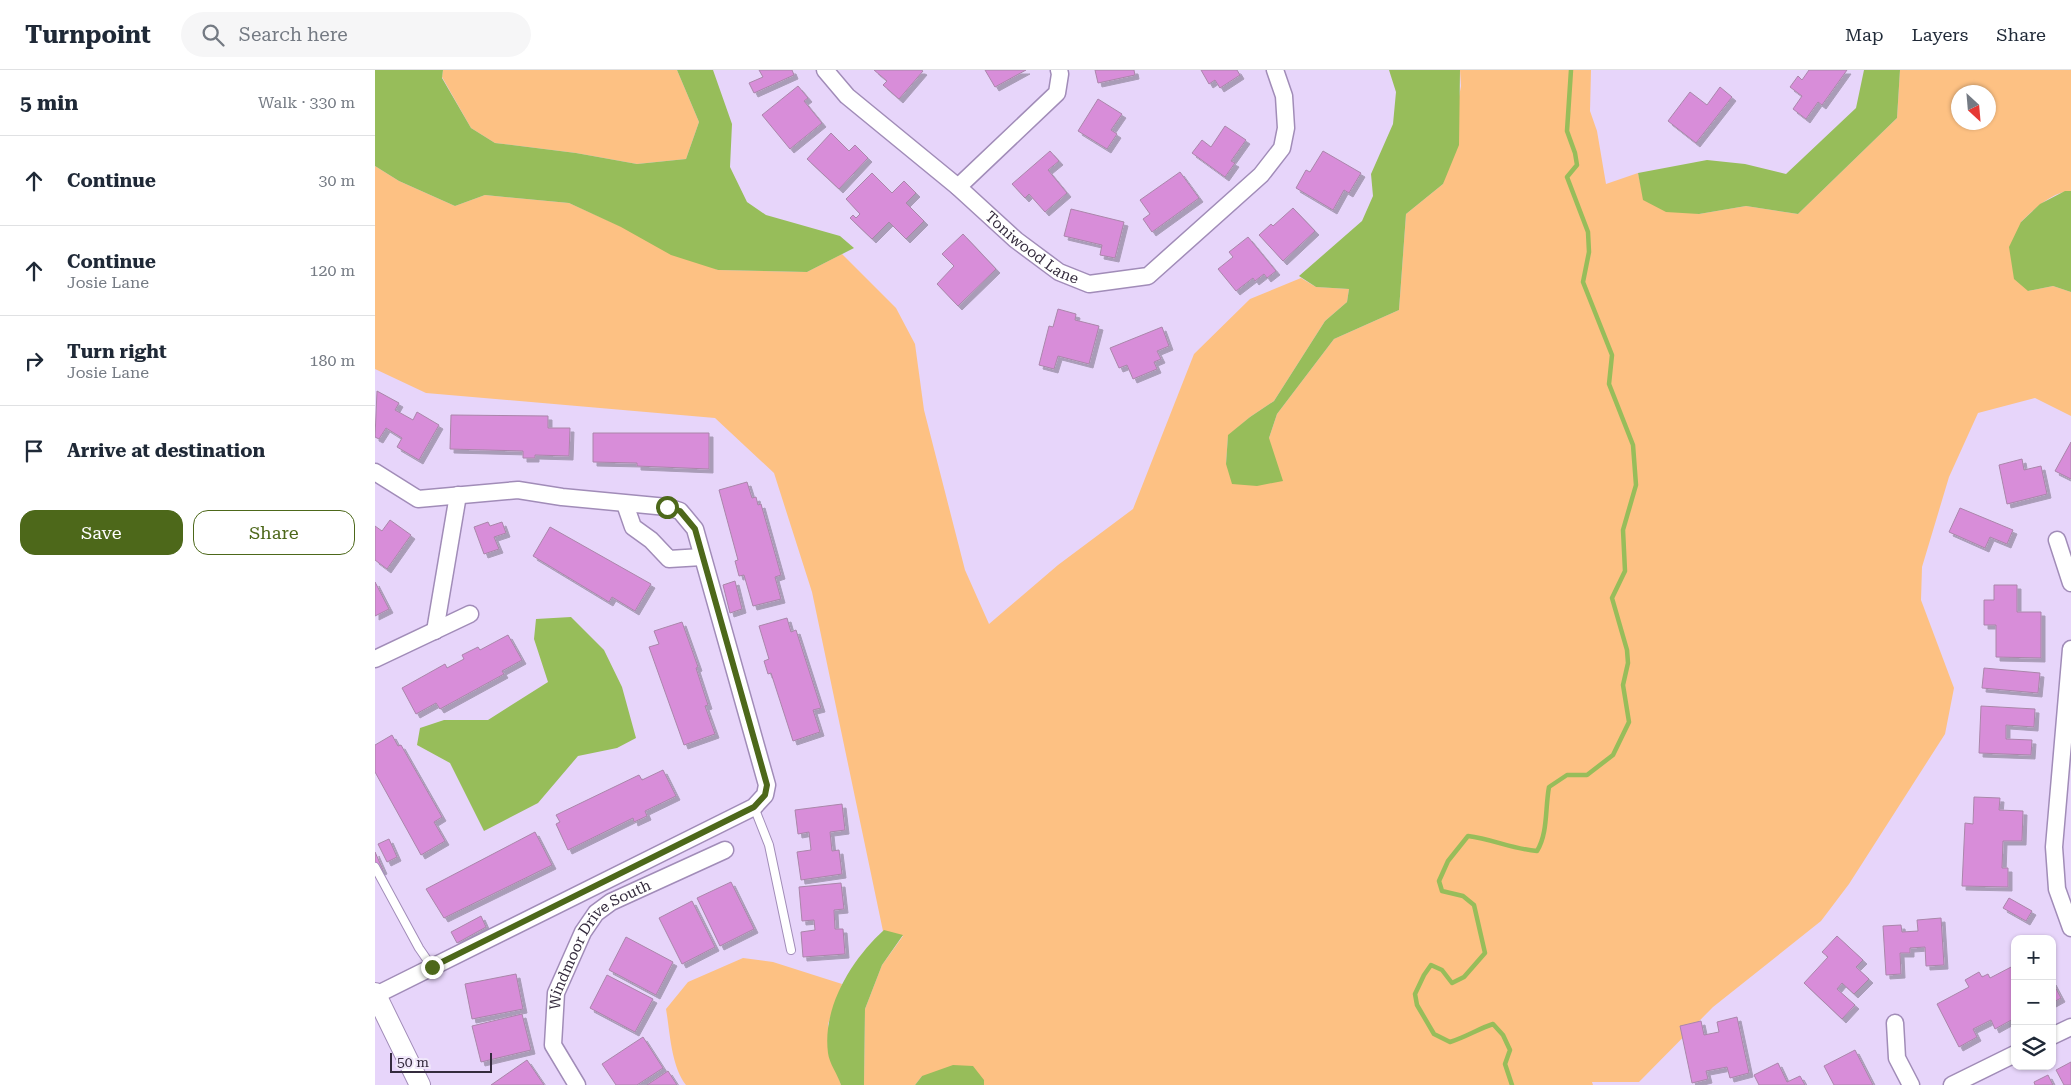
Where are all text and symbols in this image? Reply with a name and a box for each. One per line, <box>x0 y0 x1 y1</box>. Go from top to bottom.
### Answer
search box <box>181 12 531 57</box>
text: Turnpoint <box>25 21 151 49</box>
icon: search <box>199 21 227 49</box>
text: Search here <box>239 23 348 46</box>
text: Map <box>1845 24 1884 45</box>
text: Layers <box>1912 24 1968 45</box>
text: Share <box>1996 24 2046 45</box>
north arrow <box>1951 85 1996 130</box>
text: 5 min <box>20 91 78 115</box>
text: Walk · 330 m <box>258 93 355 112</box>
icon: ahead <box>20 167 48 195</box>
text: Continue <box>67 169 156 192</box>
text: 30 m <box>318 171 355 190</box>
street label: Toniwood Lane <box>982 208 1081 288</box>
text: Continue <box>67 250 156 273</box>
icon: ahead <box>20 257 48 285</box>
text: 120 m <box>309 261 355 280</box>
text: Josie Lane <box>67 273 149 292</box>
text: Turn right <box>67 340 167 363</box>
icon: right <box>20 347 48 375</box>
text: 180 m <box>309 351 355 370</box>
text: Josie Lane <box>67 363 149 382</box>
icon: arrive <box>20 437 48 465</box>
text: Arrive at destination <box>67 439 265 462</box>
route start <box>656 496 679 519</box>
button: Save <box>20 510 183 555</box>
button: Share <box>193 510 355 555</box>
street label: Windmoor Drive South <box>546 876 654 1010</box>
map controls <box>2011 935 2056 1070</box>
button: + <box>2011 935 2056 980</box>
route end <box>421 956 444 979</box>
button: − <box>2011 980 2056 1025</box>
button: layers <box>2011 1025 2056 1070</box>
scale bar <box>390 1050 493 1073</box>
text: 50 m <box>397 1054 429 1070</box>

